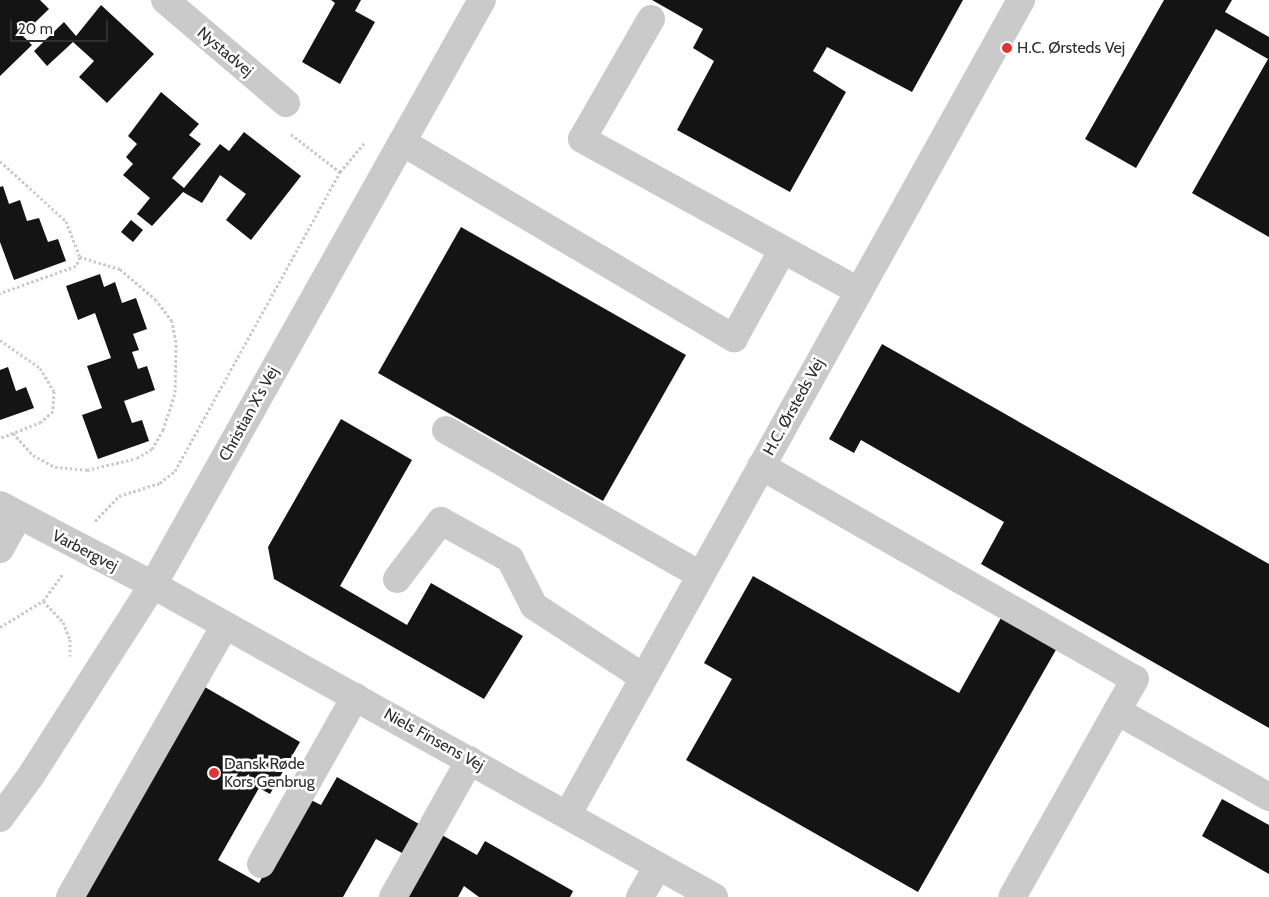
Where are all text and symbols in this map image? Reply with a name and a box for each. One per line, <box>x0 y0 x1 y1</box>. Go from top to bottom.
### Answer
scale bar <box>12 10 110 42</box>
text: 20 m <box>18 20 53 38</box>
street label: Nystadvej <box>193 23 257 81</box>
place label: H.C. Ørsteds Vej <box>1017 38 1125 58</box>
marker: H.C. Ørsteds Vej <box>1001 42 1013 54</box>
street label: H.C. Ørsteds Vej <box>759 355 829 459</box>
street label: Christian X's Vej <box>215 363 283 465</box>
street label: Varbergvej <box>49 526 121 576</box>
street label: Niels Finsens Vej <box>381 705 487 775</box>
place label: Dansk Røde Kors Genbrug <box>224 754 315 792</box>
marker: Dansk Røde Kors Genbrug <box>208 767 220 779</box>

